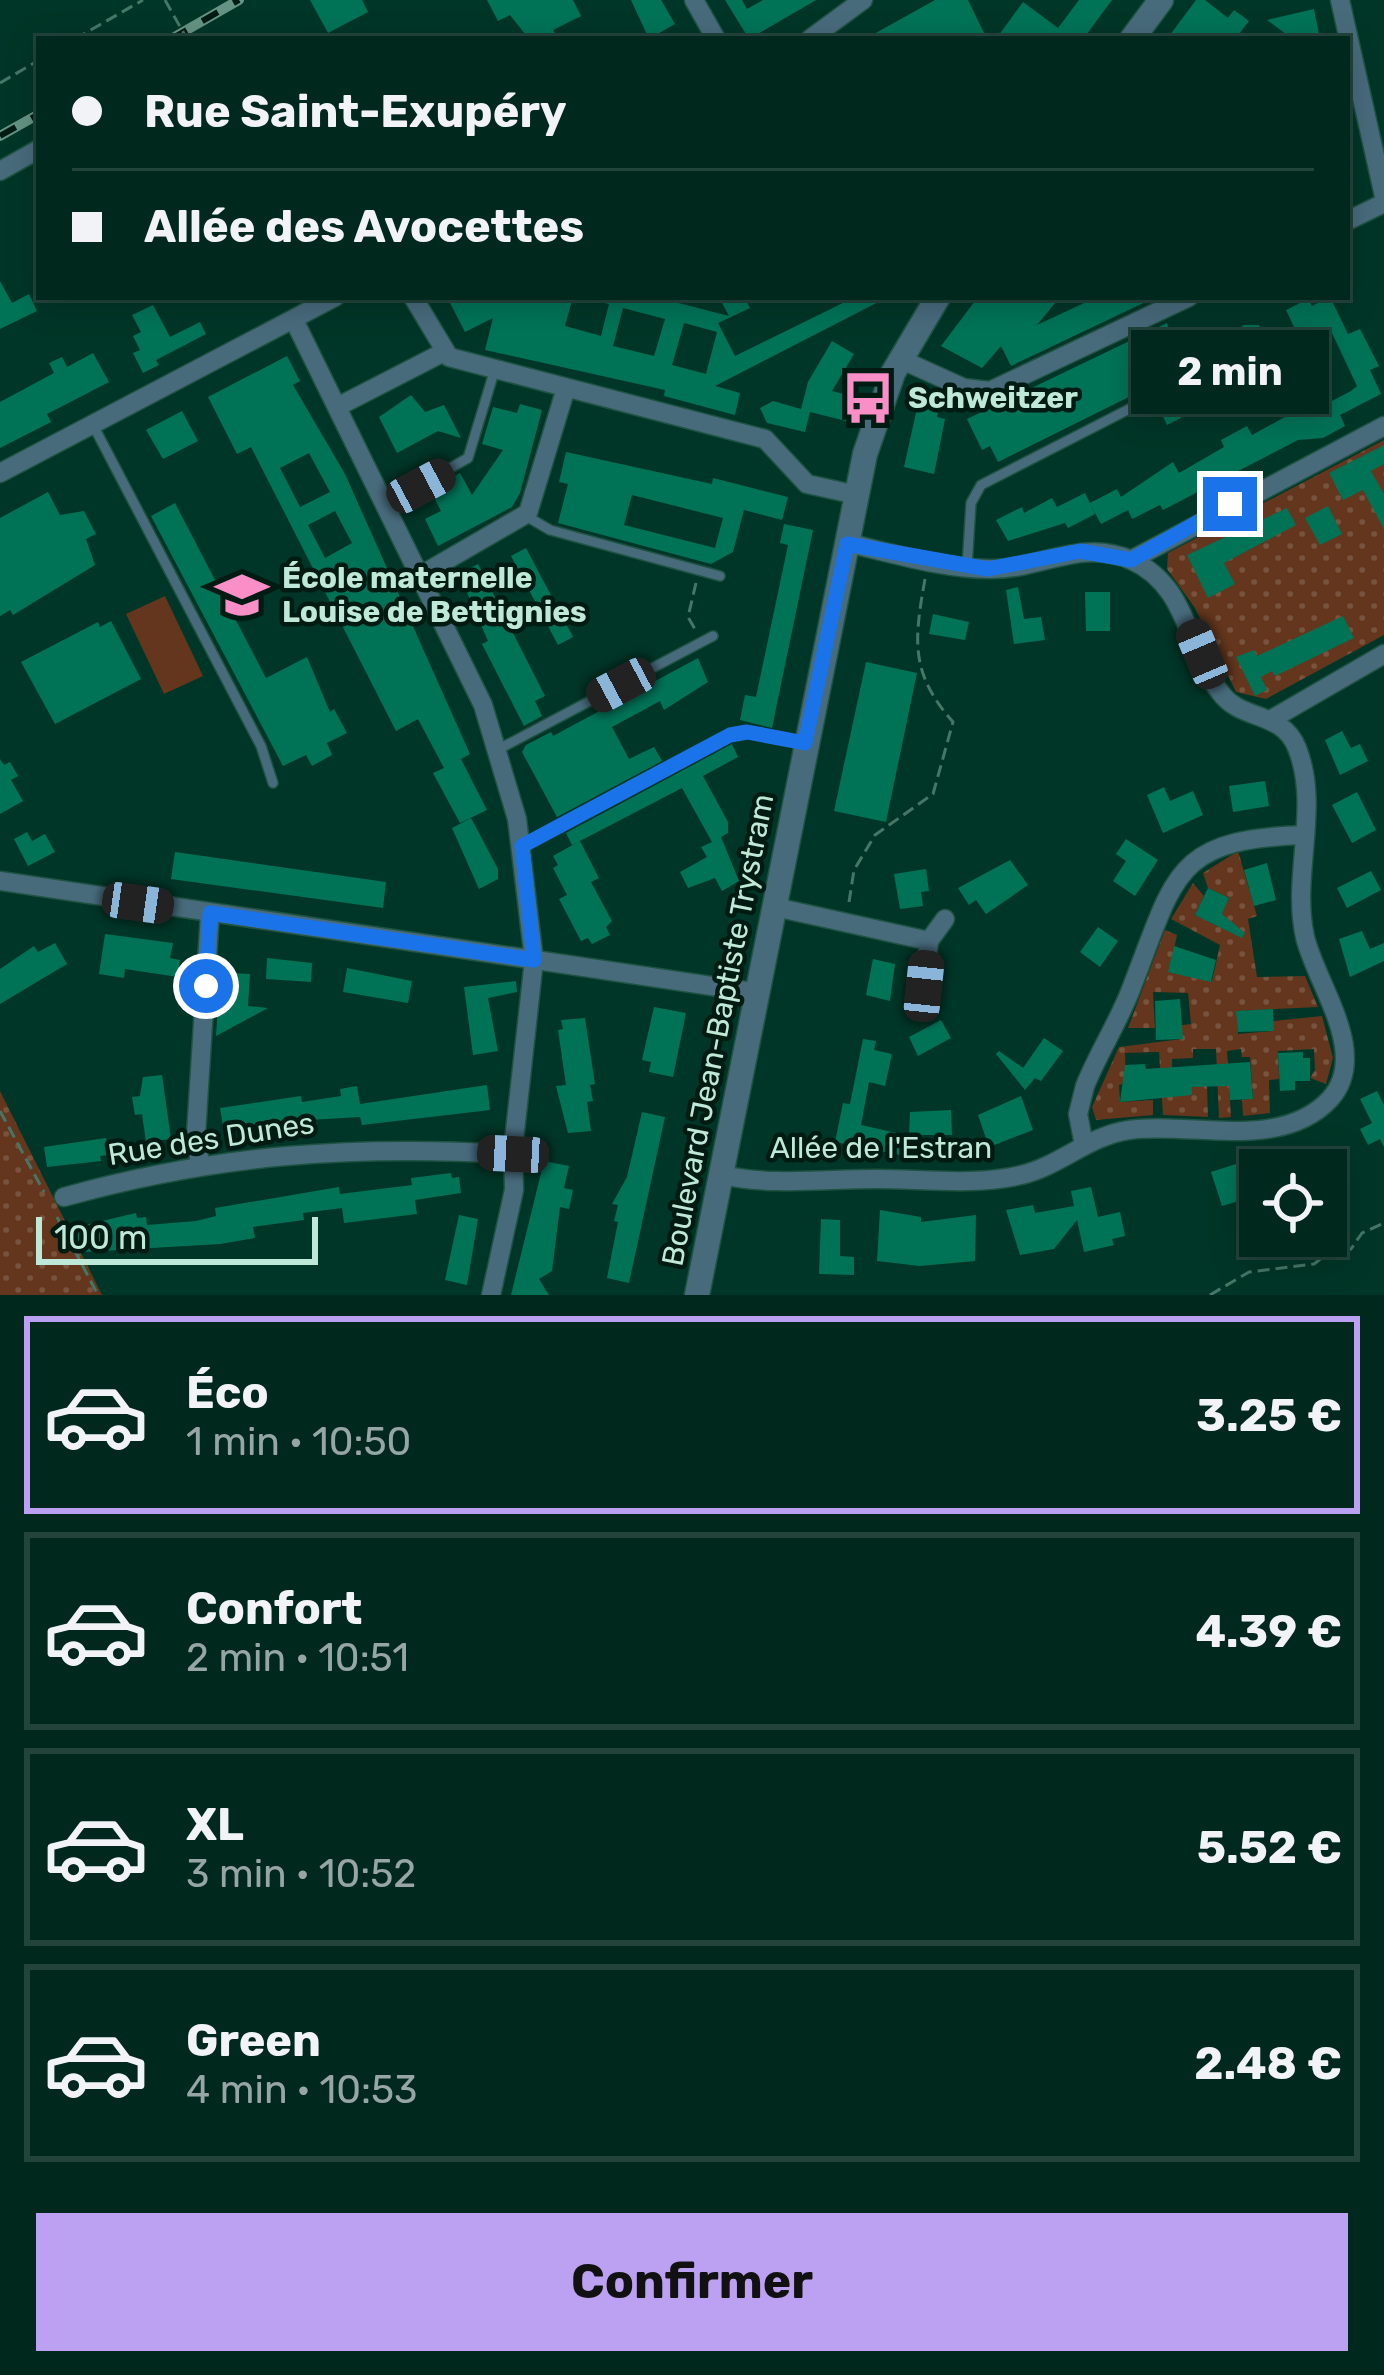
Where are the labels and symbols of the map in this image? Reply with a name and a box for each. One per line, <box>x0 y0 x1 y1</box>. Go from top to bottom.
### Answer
callout: 2 min <box>1131 330 1329 414</box>
bus stop icon: Schweitzer <box>839 369 897 427</box>
place label: Schweitzer <box>908 380 1078 416</box>
car <box>381 453 461 519</box>
route end <box>1203 477 1257 531</box>
place label: École maternelle Louise de Bettignies <box>282 560 587 630</box>
school or university icon: École maternelle Louise de Bettignies <box>213 566 271 624</box>
car <box>1171 614 1233 694</box>
car <box>581 652 661 718</box>
street label: Boulevard Jean-Baptiste Trystram <box>655 791 781 1269</box>
car <box>100 880 176 926</box>
car <box>902 948 946 1024</box>
route start <box>179 959 233 1013</box>
street label: Rue des Dunes <box>105 1105 317 1173</box>
street label: Allée de l'Estran <box>770 1130 992 1166</box>
car <box>476 1134 550 1174</box>
scale bar <box>36 1211 318 1264</box>

